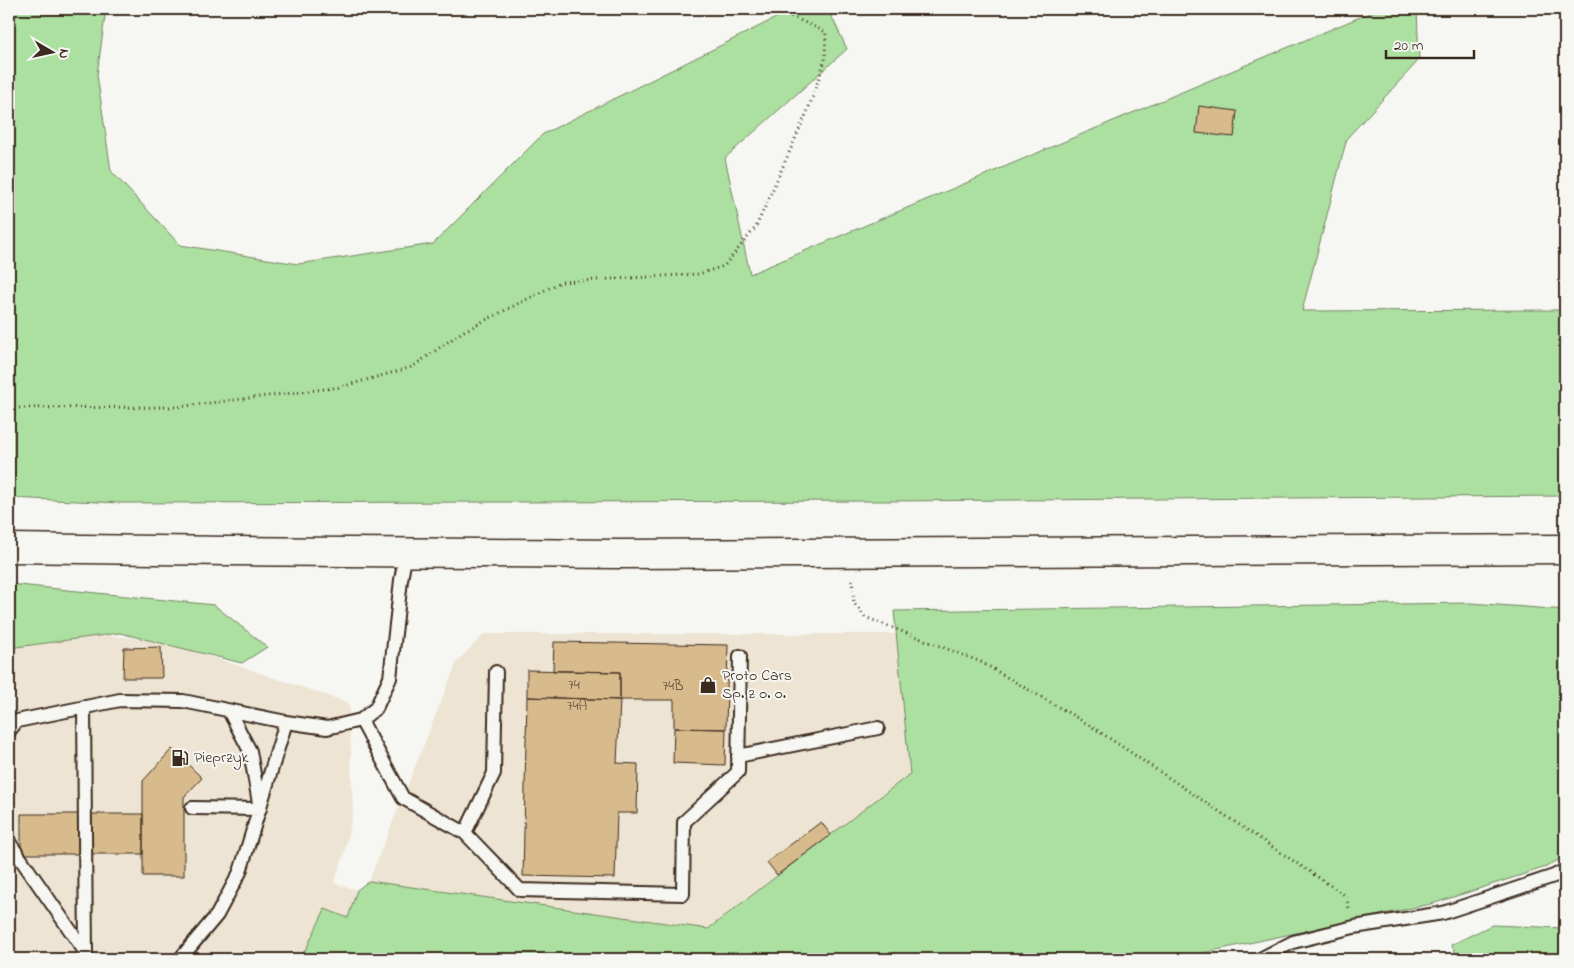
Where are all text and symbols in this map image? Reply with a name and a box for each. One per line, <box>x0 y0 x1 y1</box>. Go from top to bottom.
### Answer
north arrow <box>28 28 78 78</box>
scale bar <box>1386 28 1474 60</box>
text: 20 m <box>1394 35 1424 57</box>
text: N <box>52 47 74 60</box>
place label: Proto Cars Sp. z o. o. <box>722 664 792 706</box>
house number: 74 <box>568 675 580 696</box>
shop icon: Proto Cars Sp. z o. o. <box>698 675 718 695</box>
house number: 74B <box>663 676 683 697</box>
house number: 74A <box>567 696 587 717</box>
place label: Pieprzyk <box>194 746 250 770</box>
fuel station icon: Pieprzyk <box>170 748 190 768</box>

